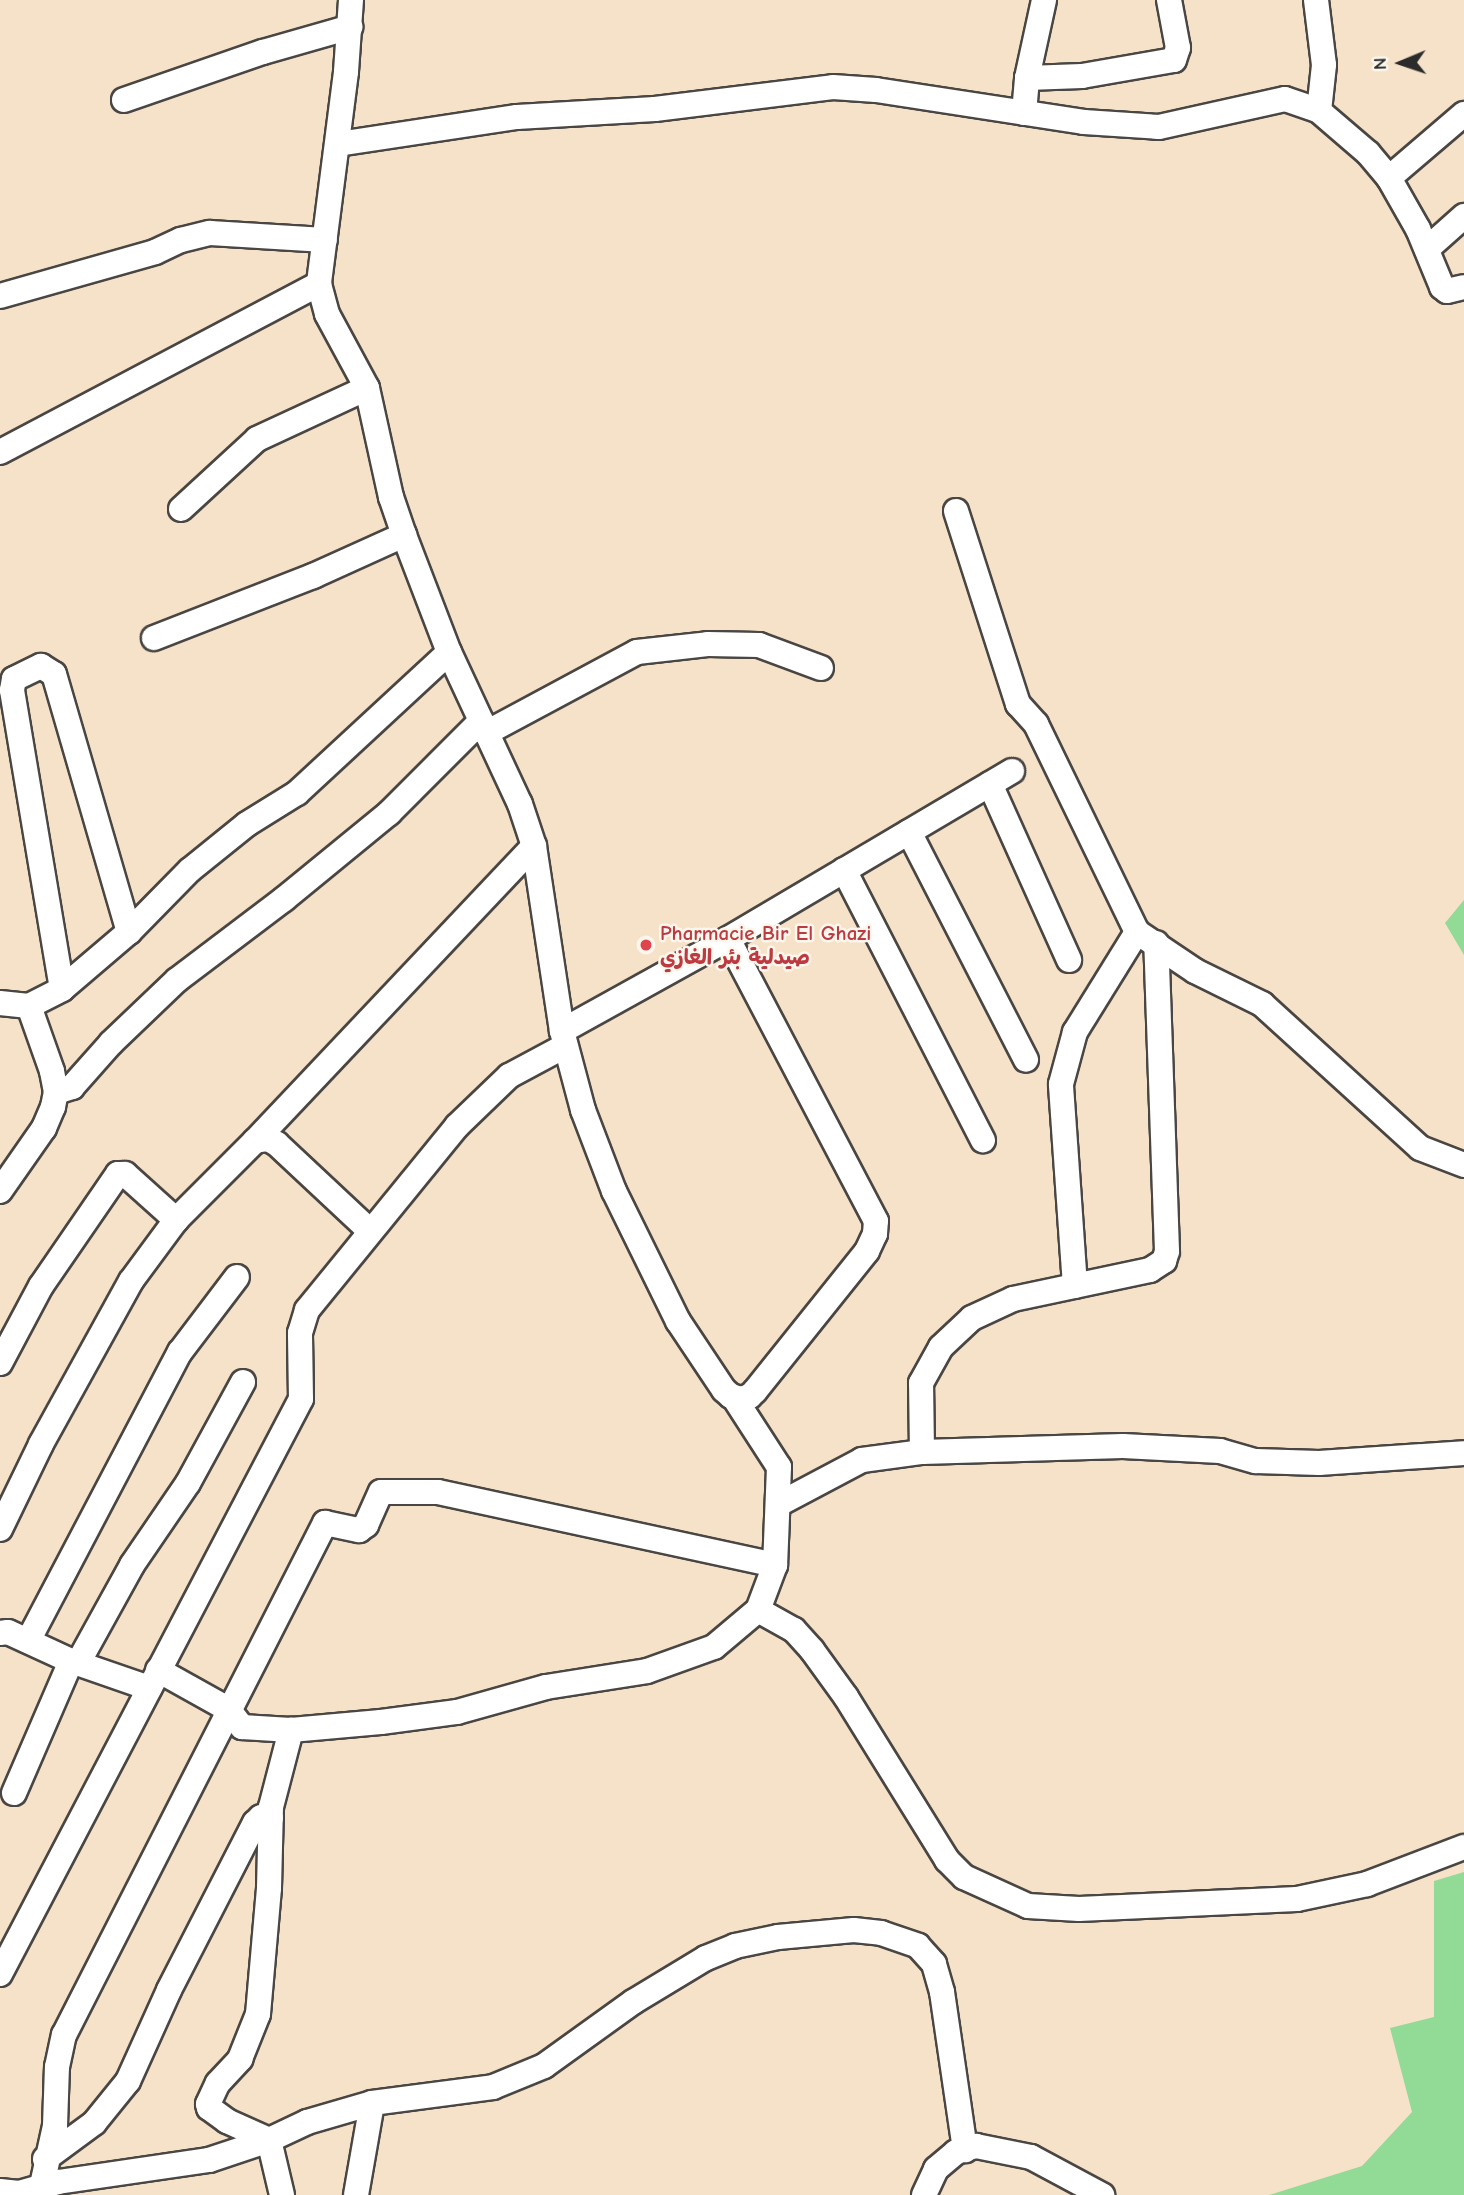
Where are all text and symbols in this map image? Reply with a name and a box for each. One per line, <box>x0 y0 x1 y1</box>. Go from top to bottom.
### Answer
north arrow <box>1366 28 1436 98</box>
text: N <box>1369 57 1391 70</box>
place label: Pharmacie Bir El Ghazi صيدلية بئر الغازي <box>660 920 871 970</box>
marker: Pharmacie Bir El Ghazi صيدلية بئر الغازي <box>638 937 654 953</box>

